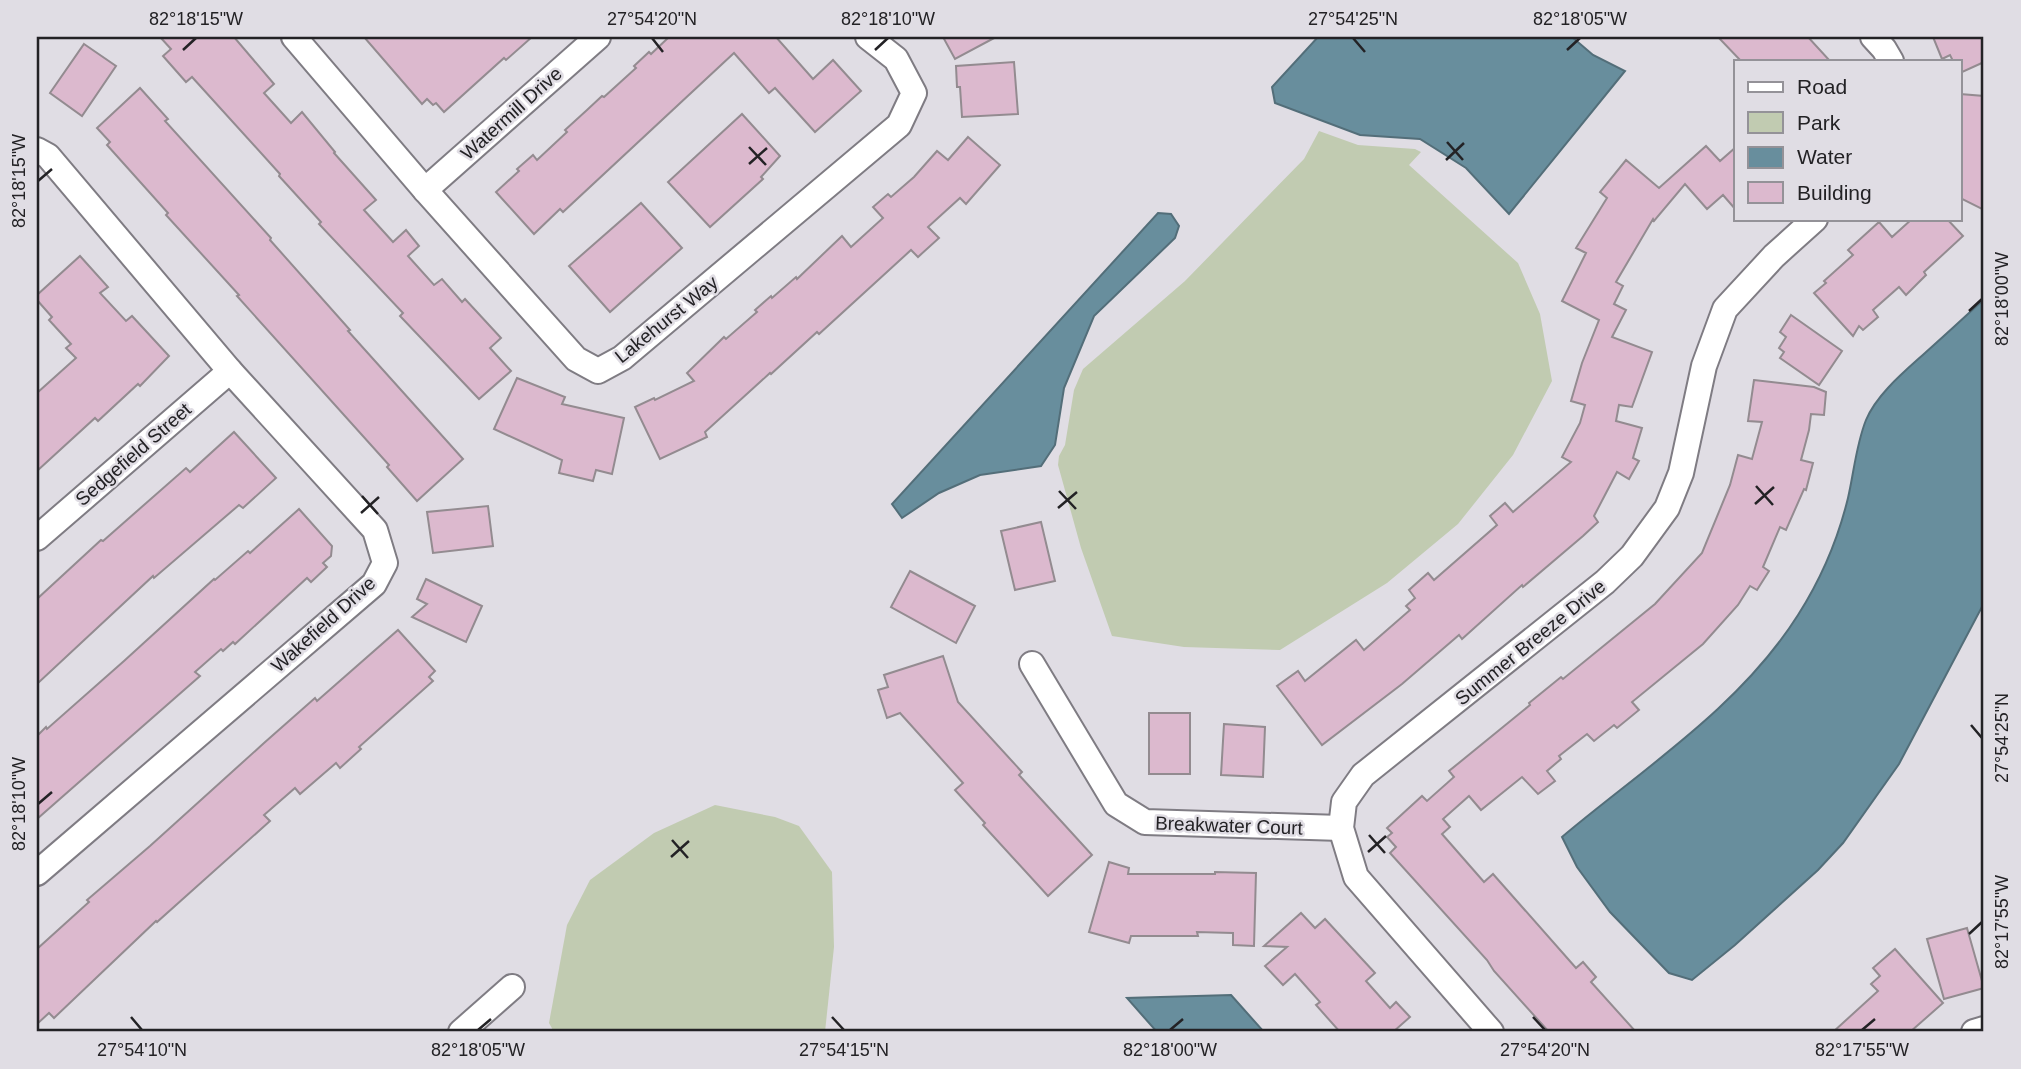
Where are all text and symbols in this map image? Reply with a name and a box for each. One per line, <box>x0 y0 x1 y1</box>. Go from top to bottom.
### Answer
text: 82°18'15"W <box>149 9 243 29</box>
text: 27°54'20"N <box>607 9 697 29</box>
text: 82°18'10"W <box>841 9 935 29</box>
text: 27°54'25"N <box>1308 9 1398 29</box>
text: 82°18'05"W <box>1533 9 1627 29</box>
legend <box>1734 60 1962 220</box>
street label: Watermill Drive <box>457 63 566 164</box>
text: Road <box>1797 75 1847 98</box>
text: Park <box>1797 111 1841 134</box>
text: 82°18'15"W <box>9 134 29 228</box>
text: Water <box>1797 145 1852 168</box>
text: Building <box>1797 181 1872 204</box>
text: 82°18'00"W <box>1992 252 2012 346</box>
street label: Lakehurst Way <box>611 271 722 367</box>
street label: Sedgefield Street <box>71 398 196 510</box>
street label: Wakefield Drive <box>267 572 380 676</box>
street label: Summer Breeze Drive <box>1451 575 1610 709</box>
text: 27°54'25"N <box>1992 693 2012 783</box>
text: 82°18'10"W <box>9 757 29 851</box>
street label: Breakwater Court <box>1155 812 1304 839</box>
text: 82°17'55"W <box>1992 875 2012 969</box>
text: 27°54'10"N <box>97 1040 187 1060</box>
text: 82°18'05"W <box>431 1040 525 1060</box>
text: 27°54'15"N <box>799 1040 889 1060</box>
text: 82°18'00"W <box>1123 1040 1217 1060</box>
text: 27°54'20"N <box>1500 1040 1590 1060</box>
text: 82°17'55"W <box>1815 1040 1909 1060</box>

